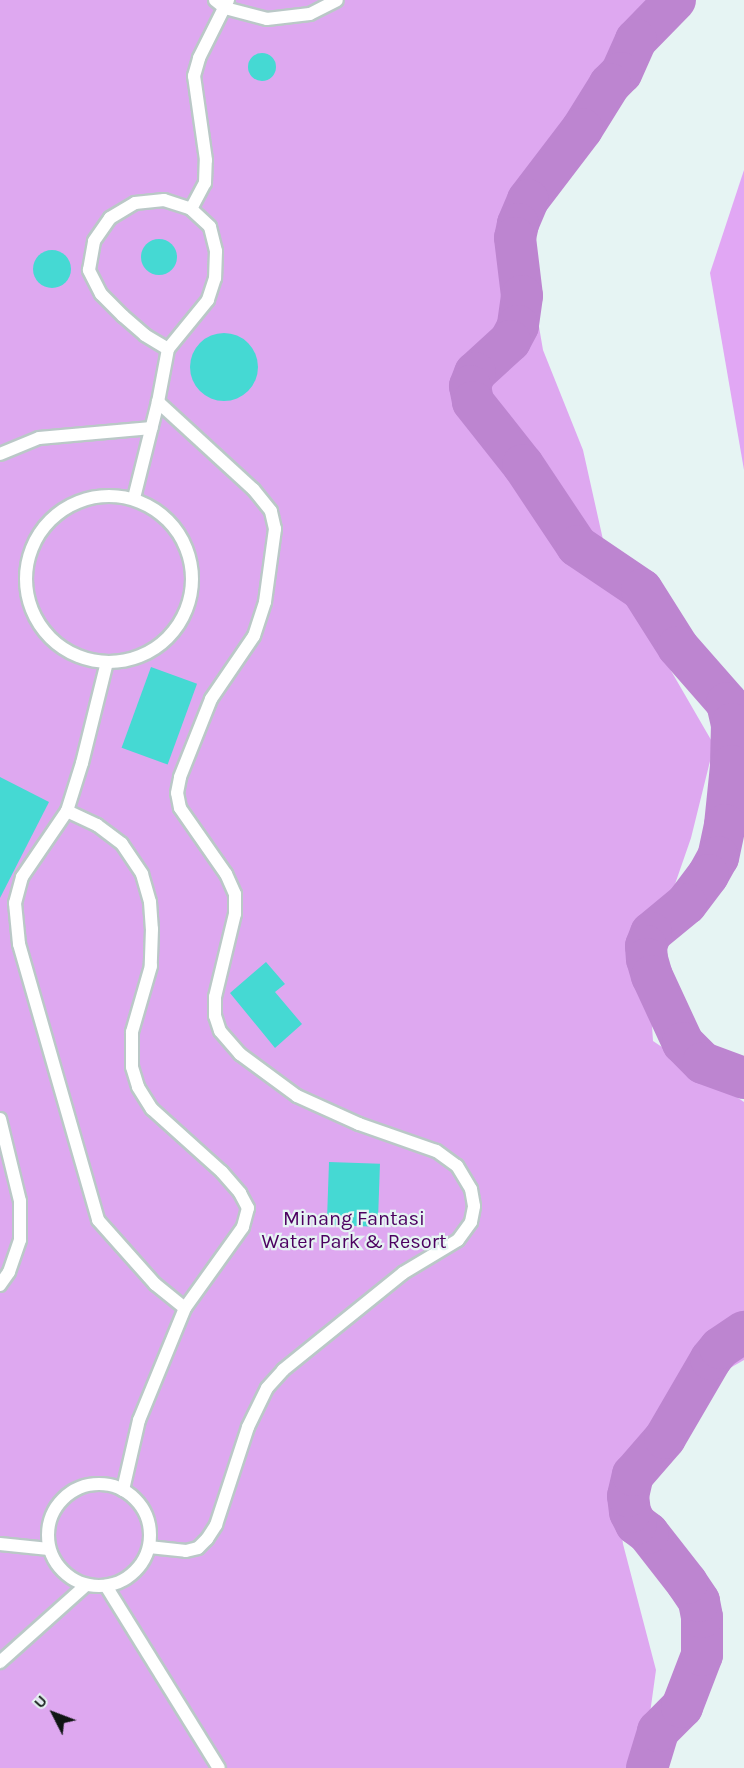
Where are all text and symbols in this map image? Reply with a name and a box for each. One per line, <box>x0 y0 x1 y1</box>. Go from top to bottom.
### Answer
park label: Minang Fantasi Water Park & Resort <box>261 1207 447 1254</box>
north arrow <box>24 1684 84 1744</box>
text: U <box>29 1691 51 1712</box>

